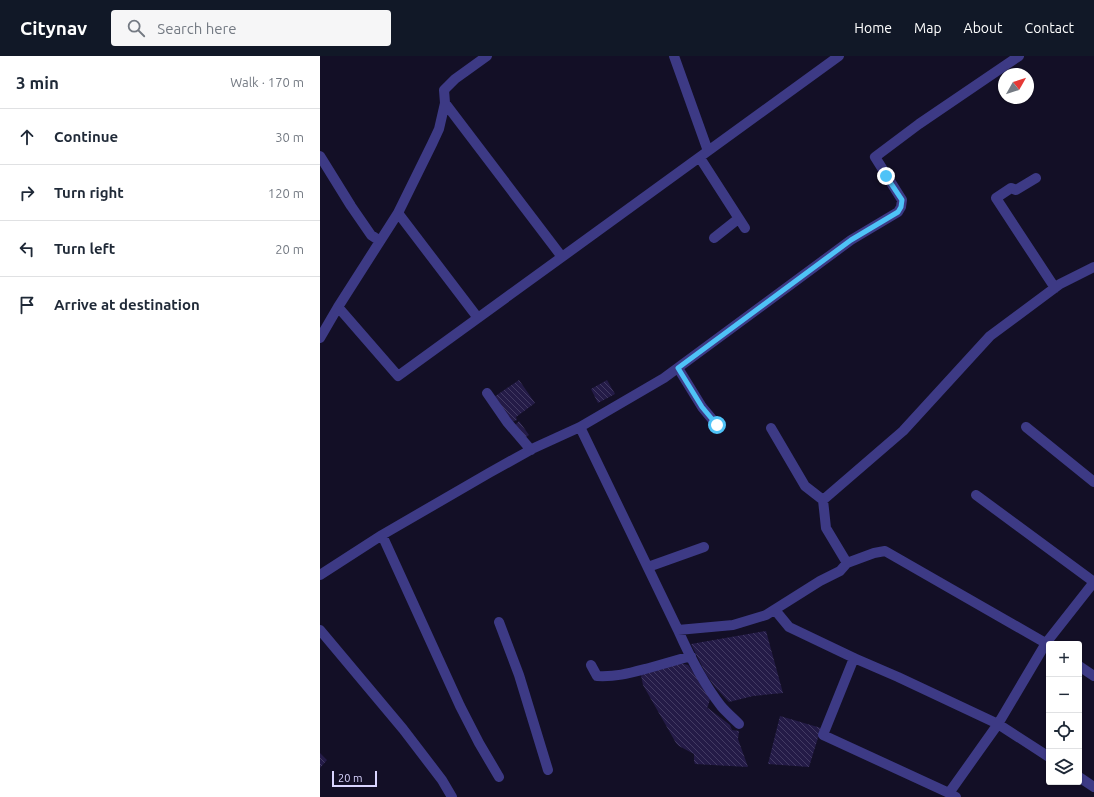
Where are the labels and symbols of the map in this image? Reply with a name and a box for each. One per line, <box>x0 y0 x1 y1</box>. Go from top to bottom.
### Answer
north arrow <box>998 68 1034 104</box>
route end <box>877 167 895 185</box>
route start <box>708 416 726 434</box>
scale bar <box>332 769 377 788</box>

